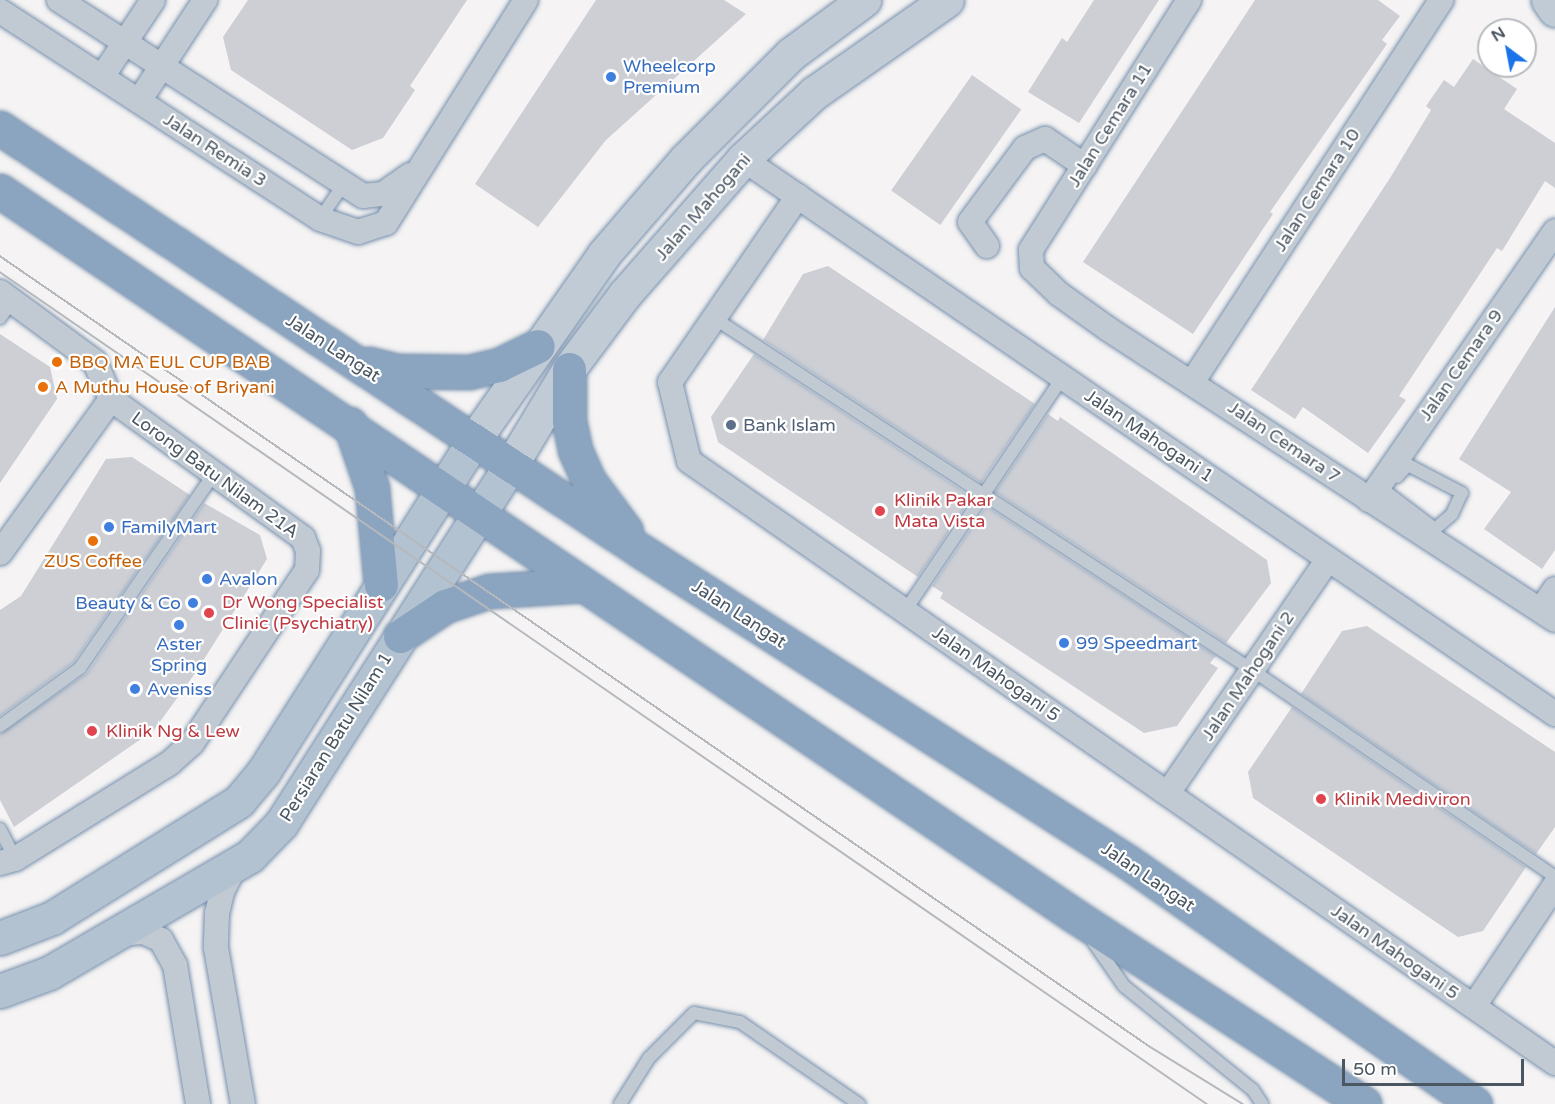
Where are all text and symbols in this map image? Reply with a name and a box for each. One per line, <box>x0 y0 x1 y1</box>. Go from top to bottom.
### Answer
north arrow <box>1477 18 1537 78</box>
text: N <box>1488 23 1509 46</box>
place label: Wheelcorp Premium <box>623 56 716 98</box>
street label: Jalan Cemara 11 <box>1063 59 1157 191</box>
marker: Wheelcorp Premium <box>604 70 618 84</box>
street label: Jalan Remia 3 <box>159 109 271 191</box>
street label: Jalan Cemara 10 <box>1269 125 1365 255</box>
street label: Jalan Mahogani <box>651 149 755 265</box>
street label: Jalan Cemara 9 <box>1415 305 1507 425</box>
street label: Jalan Langat <box>282 309 384 387</box>
place label: BBQ MA EUL CUP BAB <box>69 351 270 373</box>
marker: BBQ MA EUL CUP BAB <box>50 355 64 369</box>
place label: A Muthu House of Briyani <box>55 376 275 398</box>
marker: A Muthu House of Briyani <box>36 380 50 394</box>
street label: Jalan Mahogani 1 <box>1080 385 1218 487</box>
street label: Jalan Cemara 7 <box>1224 396 1344 488</box>
street label: Lorong Batu Nilam 21A <box>127 407 303 543</box>
place label: Bank Islam <box>743 414 836 436</box>
marker: Bank Islam <box>724 418 738 432</box>
place label: Klinik Pakar Mata Vista <box>894 490 993 532</box>
marker: Klinik Pakar Mata Vista <box>871 502 889 520</box>
place label: FamilyMart <box>121 516 217 538</box>
marker: FamilyMart <box>102 520 116 534</box>
marker: ZUS Coffee <box>86 534 100 548</box>
place label: ZUS Coffee <box>44 550 142 572</box>
place label: Avalon <box>219 568 278 590</box>
marker: Avalon <box>200 572 214 586</box>
street label: Jalan Langat <box>688 575 790 653</box>
place label: Beauty & Co <box>75 592 181 614</box>
place label: Dr Wong Specialist Clinic (Psychiatry) <box>222 592 383 634</box>
marker: Beauty & Co <box>186 596 200 610</box>
marker: Dr Wong Specialist Clinic (Psychiatry) <box>200 604 218 622</box>
street label: Jalan Mahogani 2 <box>1197 607 1299 745</box>
marker: Aster Spring <box>172 618 186 632</box>
street label: Jalan Mahogani 5 <box>928 622 1064 726</box>
place label: 99 Speedmart <box>1076 632 1198 654</box>
place label: Aster Spring <box>151 634 207 676</box>
marker: 99 Speedmart <box>1057 636 1071 650</box>
street label: Persiaran Batu Nilam 1 <box>275 648 397 826</box>
place label: Aveniss <box>147 678 212 700</box>
marker: Aveniss <box>128 682 142 696</box>
place label: Klinik Ng & Lew <box>106 720 240 742</box>
marker: Klinik Ng & Lew <box>83 722 101 740</box>
place label: Klinik Mediviron <box>1334 788 1471 810</box>
marker: Klinik Mediviron <box>1312 790 1330 808</box>
street label: Jalan Langat <box>1097 838 1199 916</box>
street label: Jalan Mahogani 5 <box>1327 900 1463 1004</box>
scale bar <box>1345 1047 1526 1085</box>
text: 50 m <box>1353 1058 1397 1080</box>

